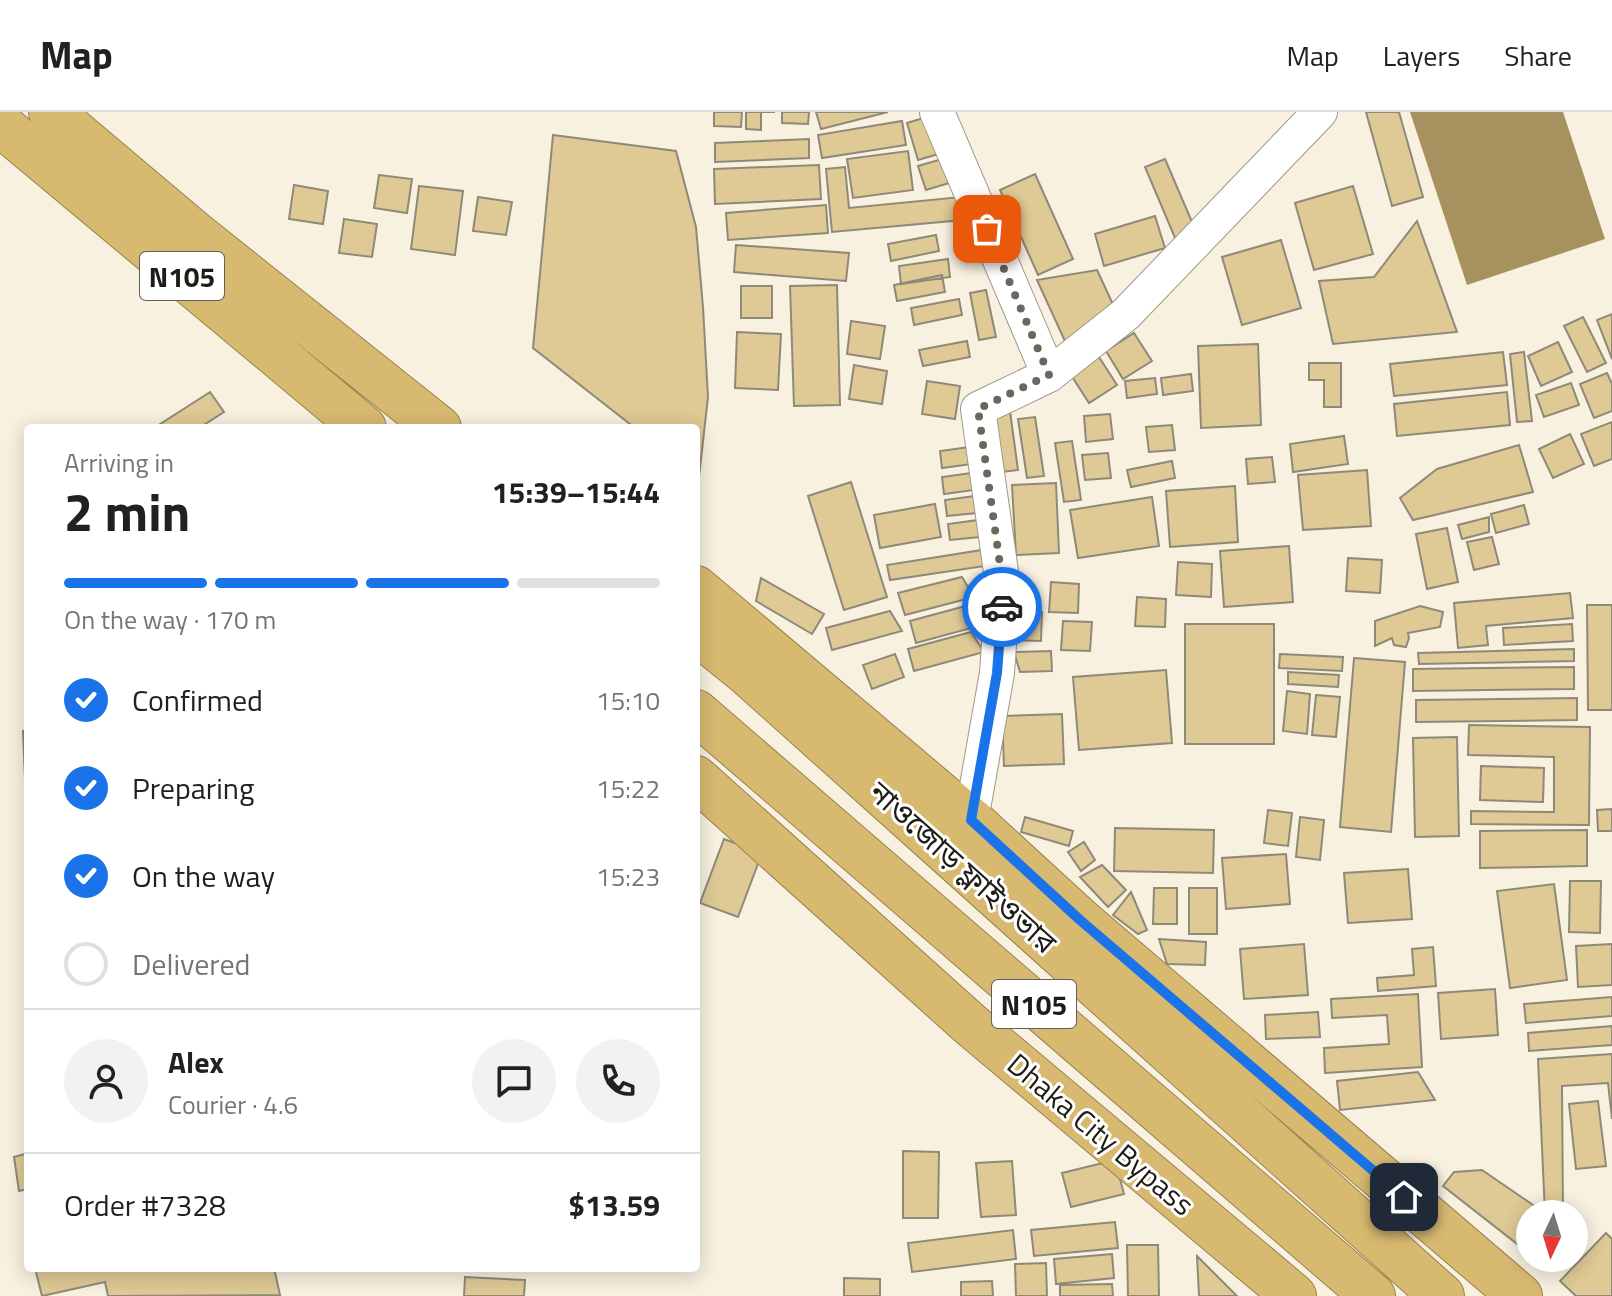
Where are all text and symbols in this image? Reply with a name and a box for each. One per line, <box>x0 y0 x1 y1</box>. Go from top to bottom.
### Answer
text: Map <box>40 26 113 84</box>
text: Map <box>1286 34 1339 77</box>
text: Layers <box>1383 34 1460 77</box>
text: Share <box>1504 34 1572 77</box>
pin <box>953 195 1021 263</box>
icon: bag <box>965 207 1009 251</box>
road number: N105 <box>140 252 224 300</box>
text: Arriving in <box>64 443 174 482</box>
text: 15:39–15:44 <box>492 469 660 515</box>
text: 2 min <box>64 472 190 551</box>
courier <box>962 567 1042 647</box>
icon: car <box>980 585 1024 629</box>
text: On the way · 170 m <box>64 600 276 639</box>
text: Confirmed <box>132 677 263 723</box>
icon: check <box>64 678 108 722</box>
text: 15:10 <box>596 681 660 720</box>
text: Preparing <box>132 765 254 811</box>
icon: check <box>64 766 108 810</box>
text: 15:22 <box>596 769 660 808</box>
street label: নাওজোড় ফ্লাইওভার <box>858 769 1068 965</box>
text: On the way <box>132 853 275 899</box>
icon: check <box>64 854 108 898</box>
text: 15:23 <box>596 857 660 896</box>
text: Delivered <box>132 941 250 987</box>
road number: N105 <box>992 980 1076 1028</box>
button: person <box>64 1039 148 1123</box>
text: Alex <box>168 1039 224 1085</box>
button: chat <box>472 1039 556 1123</box>
button: phone <box>576 1039 660 1123</box>
street label: Dhaka City Bypass <box>997 1042 1205 1226</box>
text: Courier · 4.6 <box>168 1085 298 1124</box>
pin <box>1370 1163 1438 1231</box>
icon: home <box>1382 1175 1426 1219</box>
text: Order #7328 <box>64 1182 226 1228</box>
text: $13.59 <box>568 1182 660 1228</box>
north arrow <box>1516 1200 1588 1272</box>
map controls <box>1516 1200 1588 1272</box>

